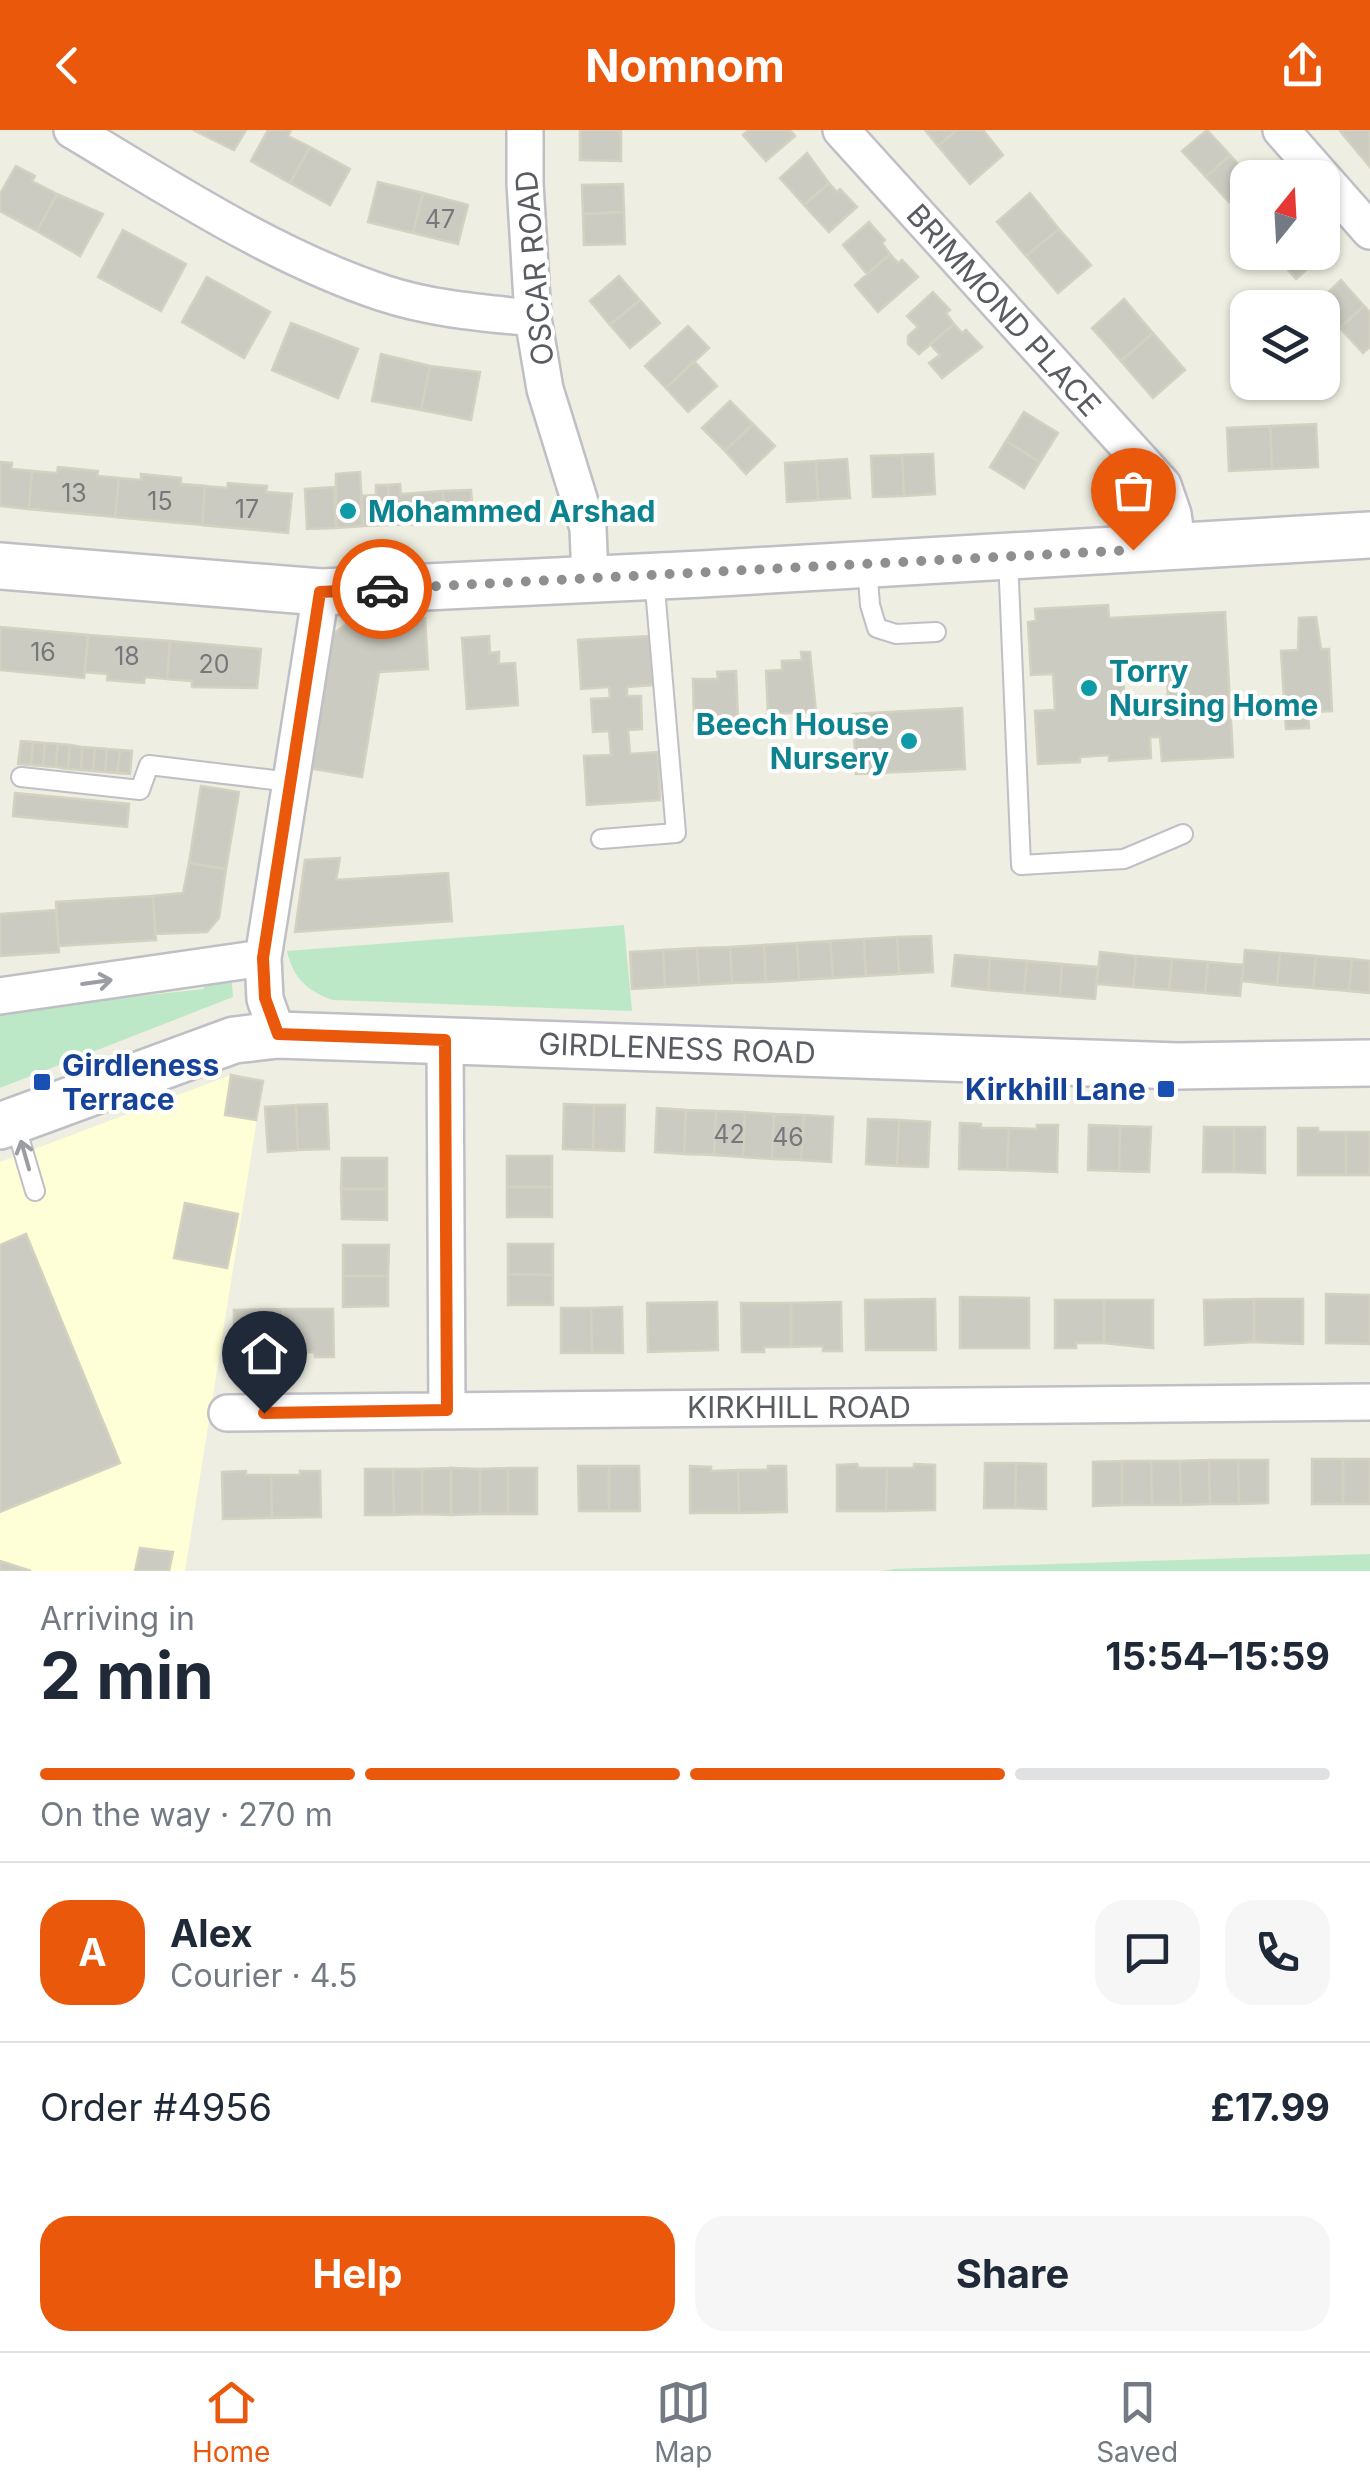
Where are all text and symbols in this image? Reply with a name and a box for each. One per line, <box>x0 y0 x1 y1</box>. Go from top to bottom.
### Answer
icon: back <box>40 38 95 93</box>
text: Nomnom <box>585 38 785 93</box>
icon: share <box>1275 38 1330 93</box>
north arrow <box>1230 160 1340 270</box>
map controls <box>1230 160 1340 400</box>
street label: OSCAR ROAD <box>508 169 560 367</box>
street label: BRIMMOND PLACE <box>899 197 1109 423</box>
house number: 47 <box>425 204 455 234</box>
button: layers <box>1230 290 1340 400</box>
pin <box>1091 448 1176 551</box>
icon: bag <box>1106 463 1161 518</box>
house number: 13 <box>61 478 87 508</box>
house number: 15 <box>147 486 173 516</box>
place label: Mohammed Arshad <box>368 493 656 529</box>
house number: 17 <box>235 494 259 524</box>
marker: Mohammed Arshad <box>337 500 359 522</box>
courier <box>332 539 432 639</box>
icon: car <box>355 562 410 617</box>
house number: 16 <box>30 637 56 667</box>
house number: 18 <box>114 641 140 671</box>
house number: 20 <box>198 649 230 679</box>
place label: Torry Nursing Home <box>1109 653 1319 723</box>
marker: Torry Nursing Home <box>1078 677 1100 699</box>
place label: Beech House Nursery <box>696 706 889 776</box>
marker: Beech House Nursery <box>898 730 920 752</box>
one-way arrow <box>80 972 112 990</box>
street label: GIRDLENESS ROAD <box>538 1025 816 1071</box>
place label: Girdleness Terrace <box>62 1047 219 1117</box>
marker: Girdleness Terrace <box>31 1071 53 1093</box>
place label: Kirkhill Lane <box>965 1071 1146 1107</box>
marker: Kirkhill Lane <box>1155 1078 1177 1100</box>
house number: 42 <box>713 1119 745 1149</box>
house number: 46 <box>772 1122 804 1152</box>
one-way arrow <box>14 1140 33 1172</box>
pin <box>222 1311 307 1414</box>
icon: home <box>237 1326 292 1381</box>
street label: KIRKHILL ROAD <box>687 1389 911 1425</box>
text: Arriving in <box>40 1599 195 1638</box>
text: 15:54–15:59 <box>1105 1633 1330 1679</box>
text: 2 min <box>40 1636 214 1715</box>
text: On the way · 270 m <box>40 1795 333 1834</box>
button: chat <box>1095 1900 1200 2005</box>
button: phone <box>1225 1900 1330 2005</box>
text: Alex <box>170 1910 253 1956</box>
text: A <box>78 1929 107 1975</box>
text: Courier · 4.5 <box>170 1956 358 1995</box>
text: Order #4956 <box>40 2084 272 2130</box>
text: £17.99 <box>1210 2084 1330 2130</box>
button: Help <box>40 2216 675 2331</box>
button: Share <box>695 2216 1330 2331</box>
tab: Home <box>192 2375 270 2469</box>
tab: Map <box>654 2375 712 2469</box>
tab: Saved <box>1096 2375 1178 2469</box>

